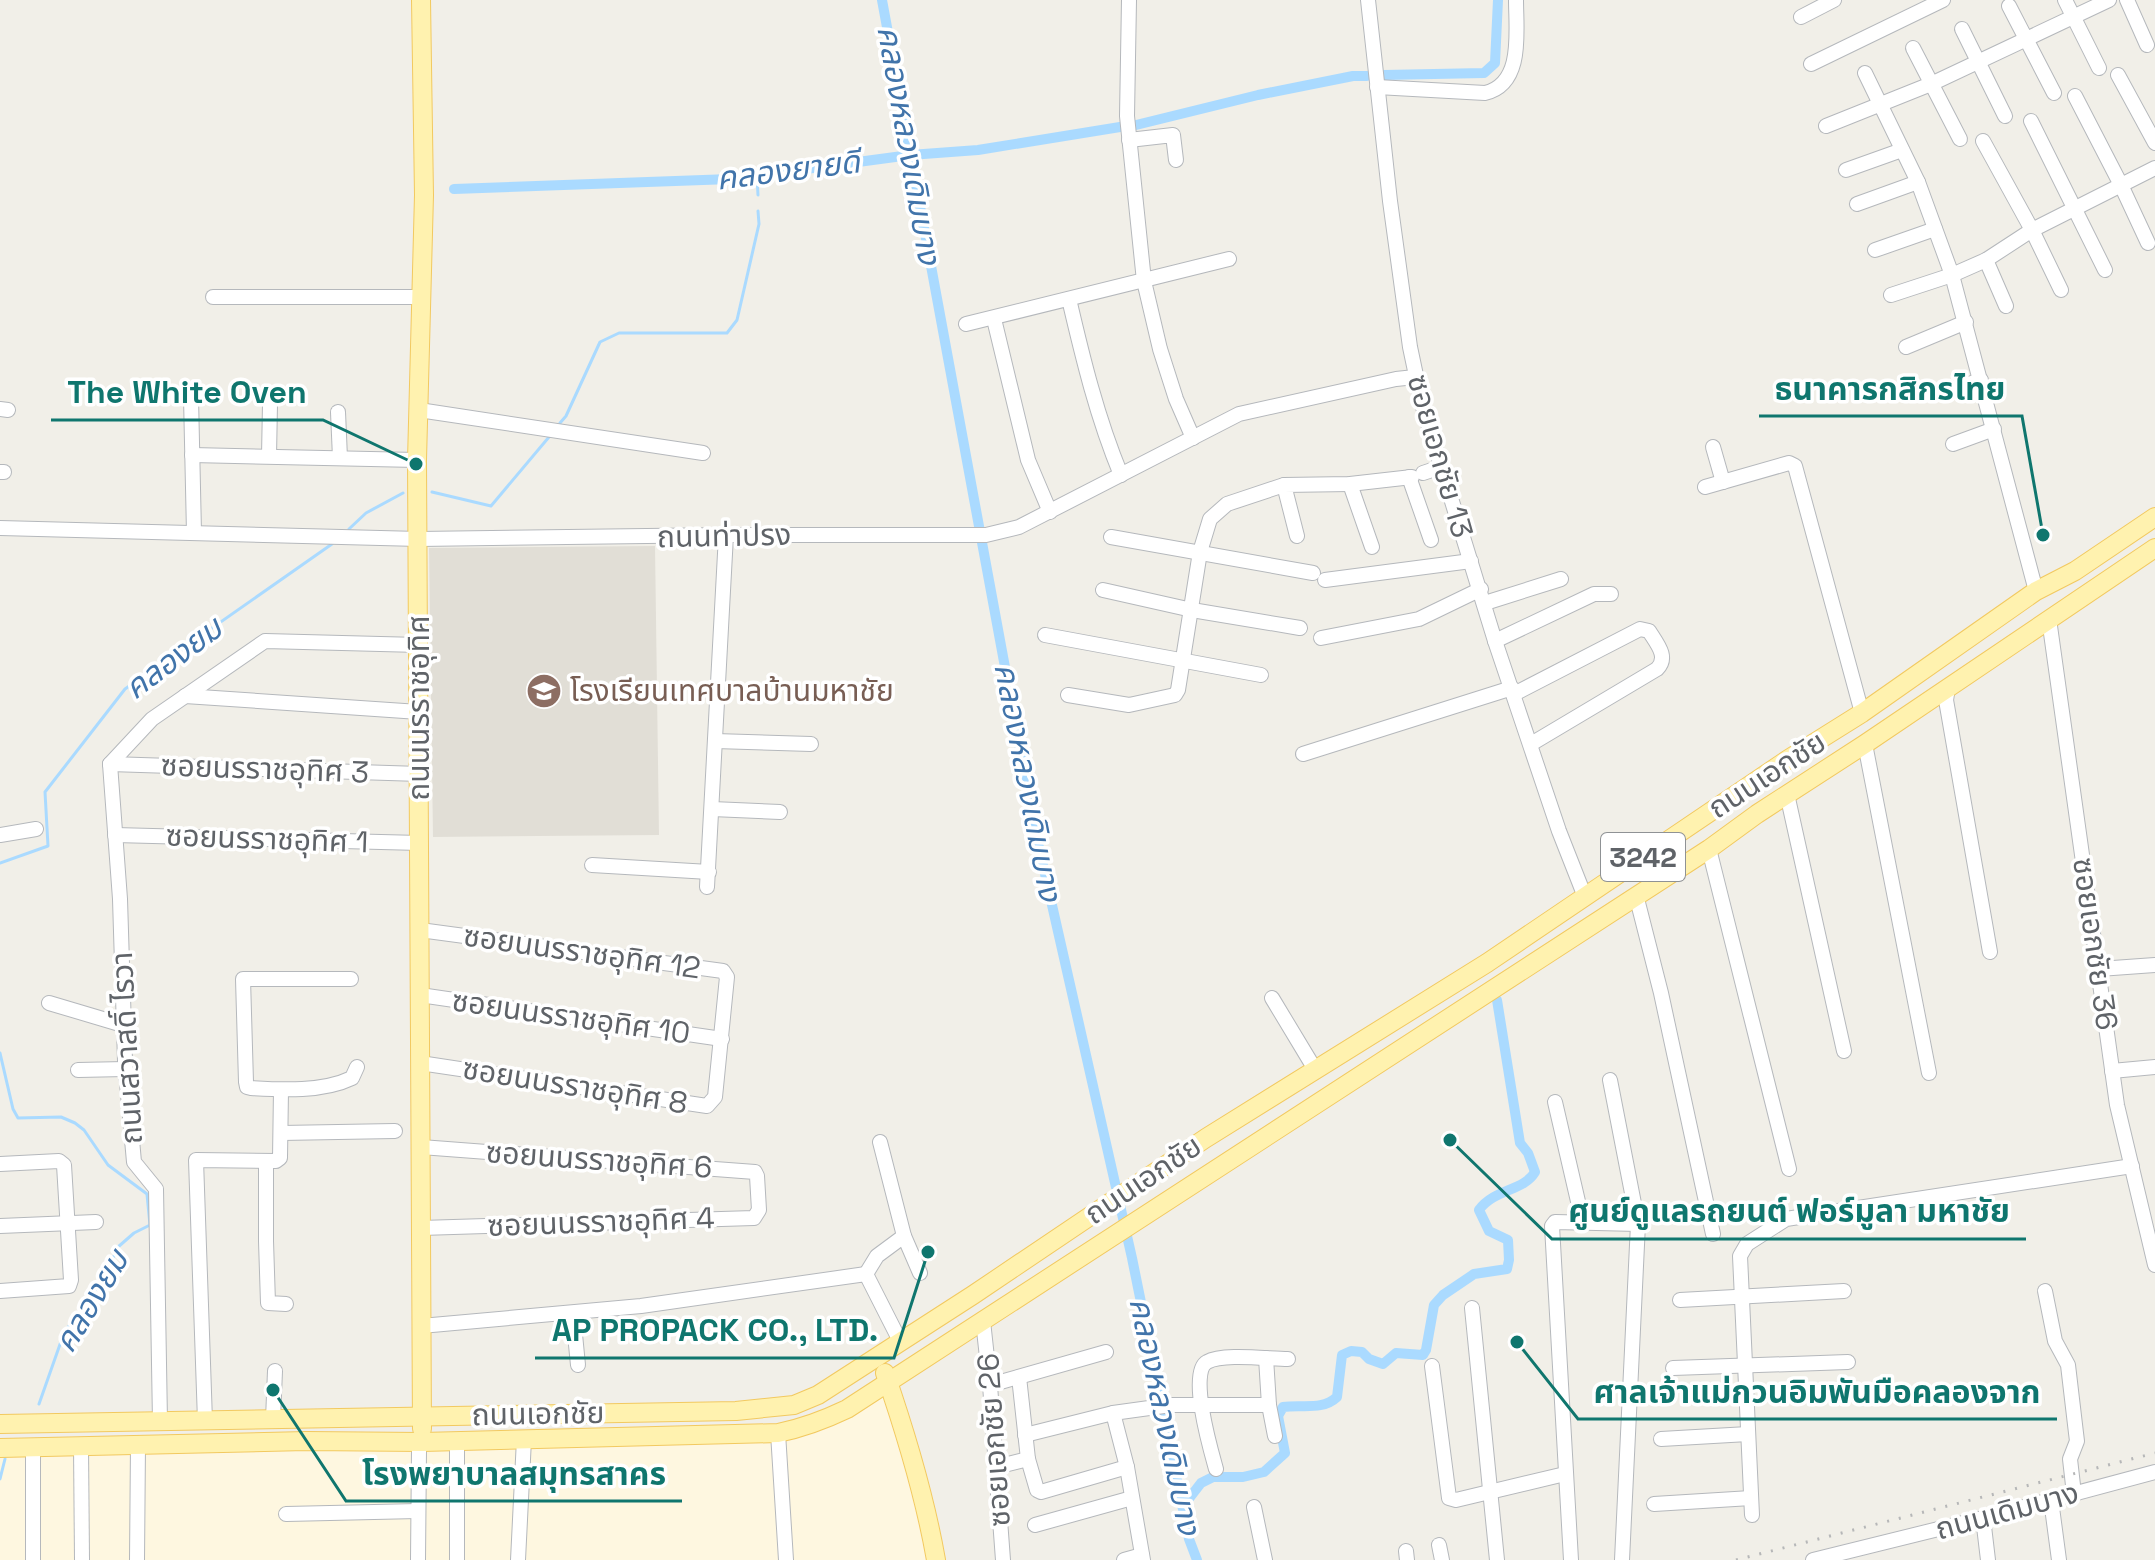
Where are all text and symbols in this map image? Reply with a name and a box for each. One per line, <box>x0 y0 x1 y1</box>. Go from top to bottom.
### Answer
water label: คลองหลวงเดิมบาง <box>868 23 950 269</box>
water label: คลองยายดี <box>714 141 866 199</box>
callout: ธนาคารกสิกรไทย <box>1759 360 2022 416</box>
callout: The White Oven <box>51 364 323 420</box>
text: ธนาคารกสิกรไทย <box>1774 369 2006 409</box>
street label: ซอยเอกชัย 13 <box>1399 370 1482 542</box>
text: The White Oven <box>67 372 307 412</box>
street label: ถนนท่าปรง <box>657 515 791 556</box>
water label: คลองยม <box>116 607 232 708</box>
street label: ถนนนรราชอุทิศ <box>399 615 438 801</box>
water label: คลองหลวงเดิมบาง <box>985 660 1071 906</box>
place label: โรงเรียนเทศบาลบ้านมหาชัย <box>570 671 894 710</box>
school or university icon: โรงเรียนเทศบาลบ้านมหาชัย <box>525 672 563 710</box>
street label: ถนนเอกชัย <box>1700 722 1833 827</box>
street label: ซอยนรราชอุทิศ 3 <box>160 745 370 792</box>
street label: ซอยนรราชอุทิศ 1 <box>165 815 369 862</box>
road number: 3242 <box>1601 833 1685 881</box>
street label: ซอยเอกชัย 36 <box>2064 855 2127 1033</box>
street label: ซอยนนรราชอุทิศ 12 <box>461 916 703 987</box>
street label: ถนนสวาสดิ์ ไรวา <box>102 951 151 1145</box>
street label: ซอยนนรราชอุทิศ 10 <box>449 980 693 1053</box>
street label: ซอยนนรราชอุทิศ 8 <box>460 1048 690 1123</box>
street label: ถนนเอกชัย <box>1077 1126 1209 1233</box>
street label: ซอยนนรราชอุทิศ 6 <box>485 1132 714 1187</box>
callout: ศูนย์ดูแลรถยนต์ ฟอร์มูลา มหาชัย <box>1552 1183 2026 1239</box>
text: ศูนย์ดูแลรถยนต์ ฟอร์มูลา มหาชัย <box>1568 1191 2010 1231</box>
street label: ซอยนนรราชอุทิศ 4 <box>487 1198 715 1245</box>
water label: คลองยม <box>45 1241 138 1359</box>
water label: คลองหลวงเดิมบาง <box>1120 1294 1210 1540</box>
callout: AP PROPACK CO., LTD. <box>535 1302 894 1358</box>
text: AP PROPACK CO., LTD. <box>552 1310 878 1350</box>
street label: ซอยเอกชัย 26 <box>968 1352 1019 1528</box>
callout: ศาลเจ้าแม่กวนอิมพันมือคลองจาก <box>1578 1363 2057 1419</box>
text: ศาลเจ้าแม่กวนอิมพันมือคลองจาก <box>1593 1372 2041 1412</box>
street label: ถนนเอกชัย <box>471 1393 605 1434</box>
callout: โรงพยาบาลสมุทรสาคร <box>346 1445 682 1501</box>
text: โรงพยาบาลสมุทรสาคร <box>362 1454 666 1494</box>
street label: ถนนเดิมบาง <box>1931 1473 2083 1548</box>

